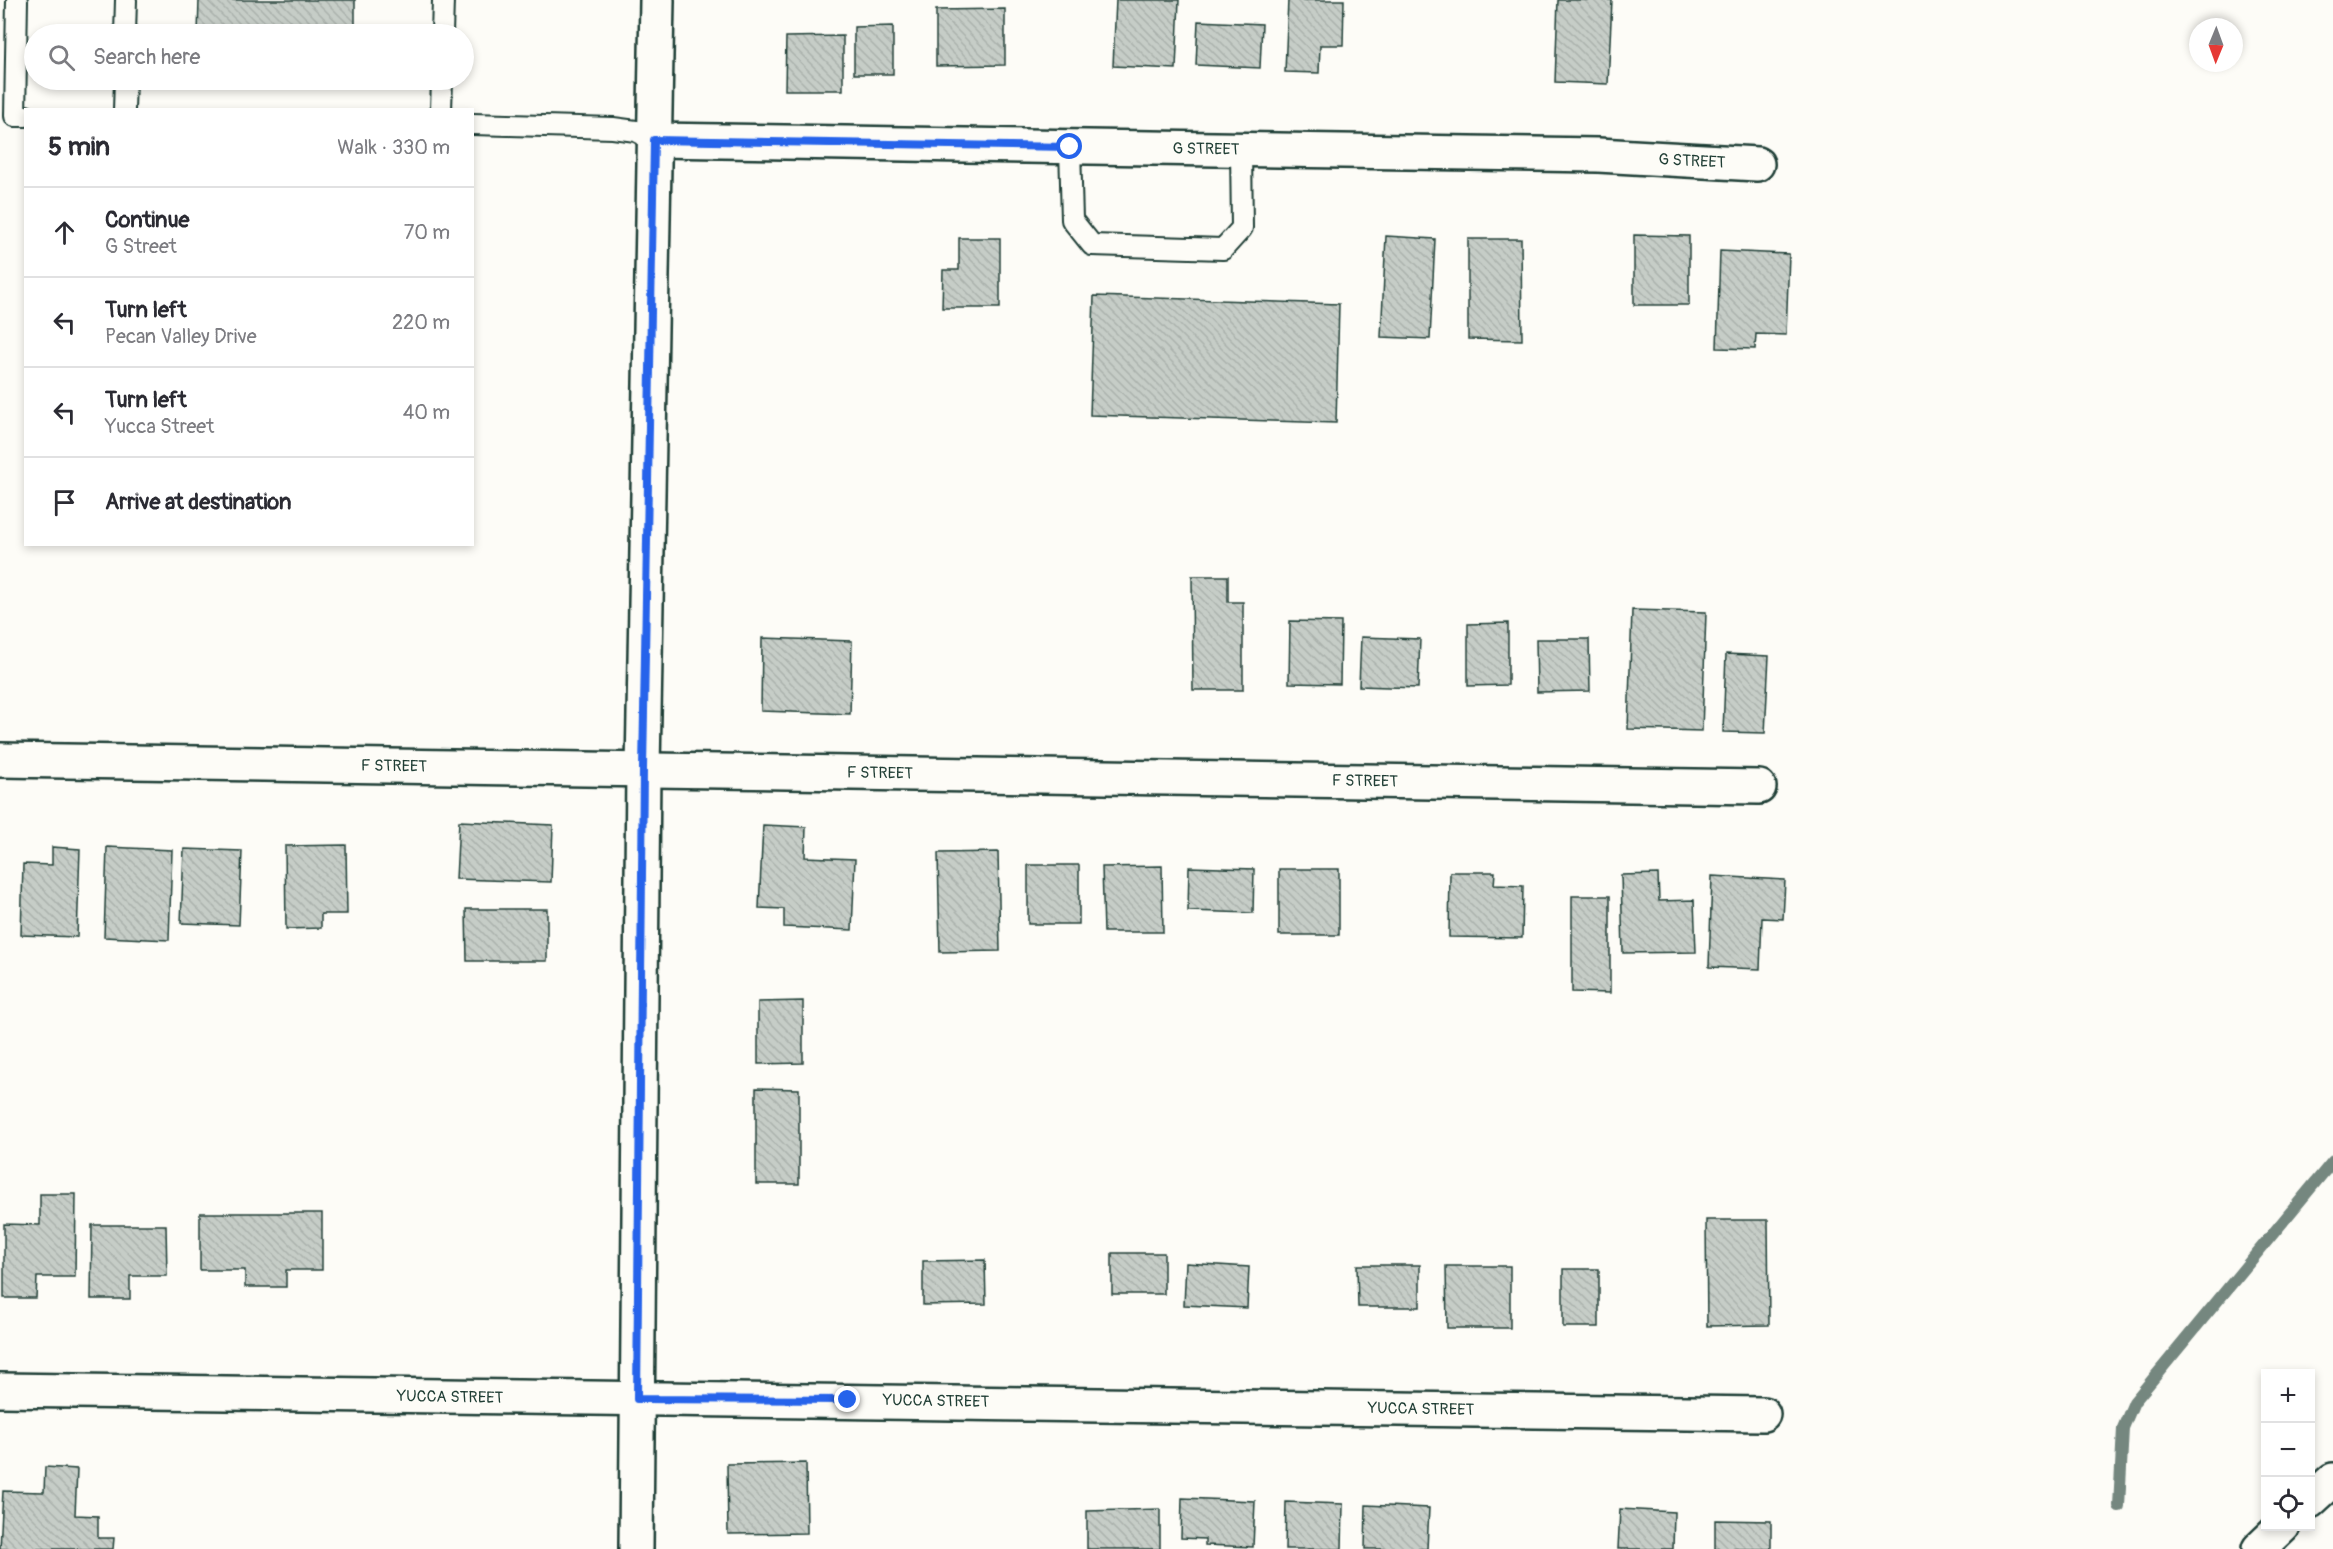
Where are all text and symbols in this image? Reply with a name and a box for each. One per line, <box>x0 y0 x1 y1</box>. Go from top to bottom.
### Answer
north arrow <box>2189 18 2243 72</box>
search box <box>24 24 474 90</box>
icon: search <box>45 41 78 74</box>
text: Search here <box>93 43 200 71</box>
text: 5 min <box>48 131 110 163</box>
route start <box>1056 133 1082 159</box>
text: Walk · 330 m <box>337 135 450 160</box>
street label: G STREET <box>1172 138 1240 160</box>
street label: G STREET <box>1658 149 1726 173</box>
text: Continue <box>105 206 189 234</box>
icon: ahead <box>48 216 81 249</box>
text: 70 m <box>404 220 450 245</box>
text: G Street <box>105 234 177 259</box>
text: Turn left <box>105 296 187 324</box>
icon: left <box>48 306 81 339</box>
text: 220 m <box>392 310 450 335</box>
text: Pecan Valley Drive <box>105 324 257 349</box>
text: Turn left <box>105 386 187 414</box>
icon: left <box>48 396 81 429</box>
text: 40 m <box>403 400 450 425</box>
text: Yucca Street <box>105 414 214 439</box>
icon: arrive <box>48 486 81 519</box>
text: Arrive at destination <box>105 488 291 516</box>
street label: F STREET <box>361 755 427 777</box>
street label: F STREET <box>847 762 913 784</box>
street label: F STREET <box>1332 770 1398 792</box>
map controls <box>2261 1369 2315 1531</box>
button: + <box>2261 1369 2315 1423</box>
street label: YUCCA STREET <box>396 1386 504 1408</box>
route end <box>834 1386 860 1412</box>
street label: YUCCA STREET <box>882 1390 990 1412</box>
street label: YUCCA STREET <box>1367 1398 1475 1420</box>
button: − <box>2261 1423 2315 1477</box>
button: locate <box>2261 1477 2315 1531</box>

